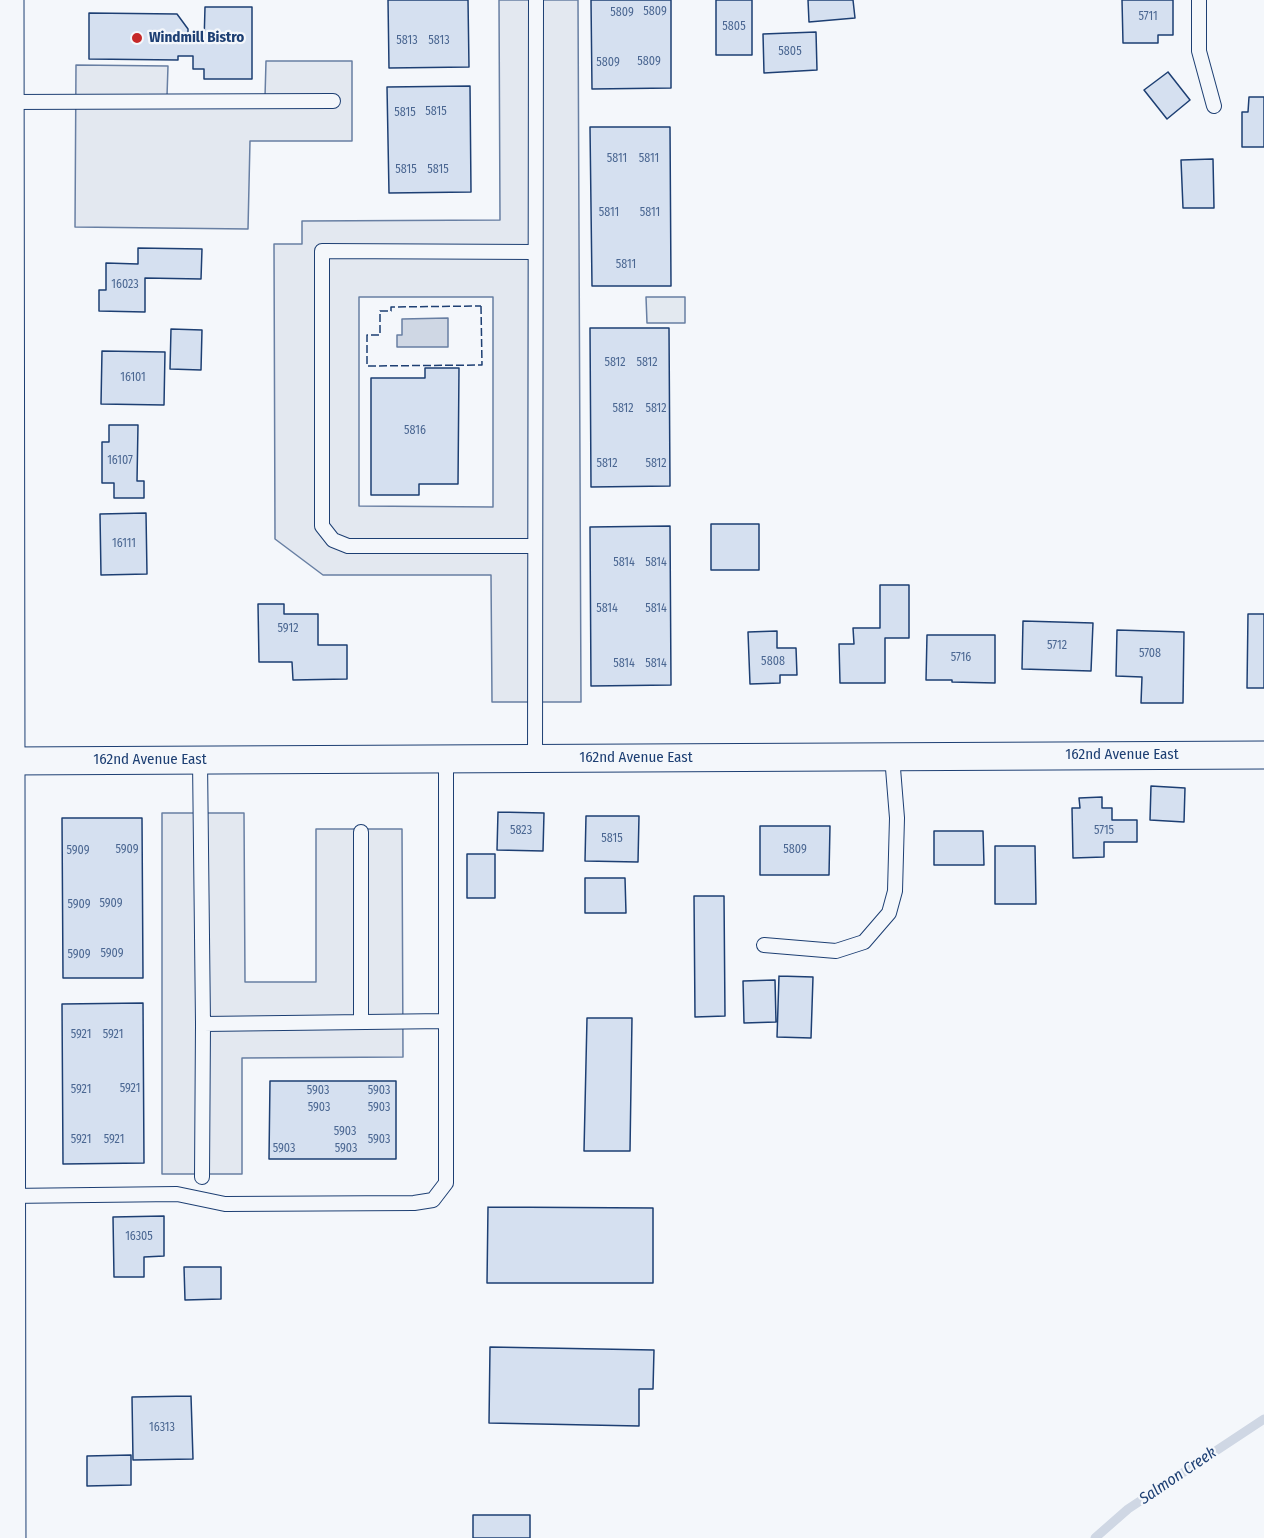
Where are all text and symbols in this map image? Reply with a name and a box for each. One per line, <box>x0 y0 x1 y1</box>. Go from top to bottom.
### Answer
house number: 5809 <box>643 5 667 19</box>
house number: 5809 <box>610 6 634 20</box>
house number: 5711 <box>1138 10 1158 24</box>
house number: 5805 <box>722 20 746 34</box>
place label: Windmill Bistro <box>149 29 244 47</box>
marker: Windmill Bistro <box>130 31 144 45</box>
house number: 5813 <box>396 34 418 48</box>
house number: 5813 <box>428 34 450 48</box>
house number: 5805 <box>778 45 802 59</box>
house number: 5809 <box>637 55 661 69</box>
house number: 5809 <box>596 56 620 70</box>
house number: 5815 <box>425 105 447 119</box>
house number: 5815 <box>394 106 416 120</box>
house number: 5811 <box>607 152 627 166</box>
house number: 5811 <box>639 152 659 166</box>
house number: 5815 <box>395 163 417 177</box>
house number: 5815 <box>427 163 449 177</box>
house number: 5811 <box>599 206 619 220</box>
house number: 5811 <box>640 206 660 220</box>
house number: 5811 <box>616 258 636 272</box>
house number: 16023 <box>111 278 139 292</box>
house number: 5812 <box>604 356 626 370</box>
house number: 5812 <box>636 356 658 370</box>
house number: 16101 <box>120 371 146 385</box>
house number: 5812 <box>612 402 634 416</box>
house number: 5812 <box>645 402 667 416</box>
house number: 5816 <box>404 424 426 438</box>
house number: 16107 <box>107 454 133 468</box>
house number: 5812 <box>596 457 618 471</box>
house number: 5812 <box>645 457 667 471</box>
house number: 16111 <box>112 537 136 551</box>
house number: 5814 <box>613 556 635 570</box>
house number: 5814 <box>645 556 667 570</box>
house number: 5814 <box>596 602 618 616</box>
house number: 5814 <box>645 602 667 616</box>
house number: 5912 <box>278 622 298 636</box>
house number: 5712 <box>1047 639 1067 653</box>
house number: 5708 <box>1139 647 1161 661</box>
house number: 5716 <box>951 651 971 665</box>
house number: 5808 <box>761 655 785 669</box>
house number: 5814 <box>613 657 635 671</box>
house number: 5814 <box>645 657 667 671</box>
street label: 162nd Avenue East <box>1065 746 1179 764</box>
street label: 162nd Avenue East <box>579 749 693 767</box>
street label: 162nd Avenue East <box>93 751 207 769</box>
house number: 5823 <box>510 824 532 838</box>
house number: 5715 <box>1094 824 1114 838</box>
house number: 5815 <box>601 832 623 846</box>
house number: 5909 <box>115 843 139 857</box>
house number: 5809 <box>783 843 807 857</box>
house number: 5909 <box>66 844 90 858</box>
house number: 5909 <box>99 897 123 911</box>
house number: 5909 <box>67 898 91 912</box>
house number: 5909 <box>100 947 124 961</box>
house number: 5909 <box>67 948 91 962</box>
house number: 5921 <box>71 1028 91 1042</box>
house number: 5921 <box>103 1028 123 1042</box>
house number: 5921 <box>120 1082 140 1096</box>
house number: 5921 <box>71 1083 91 1097</box>
house number: 5903 <box>307 1084 329 1098</box>
house number: 5903 <box>368 1084 390 1098</box>
house number: 5903 <box>308 1101 330 1115</box>
house number: 5903 <box>368 1101 390 1115</box>
house number: 5903 <box>334 1125 356 1139</box>
house number: 5921 <box>71 1133 91 1147</box>
house number: 5921 <box>104 1133 124 1147</box>
house number: 5903 <box>368 1133 390 1147</box>
house number: 5903 <box>273 1142 295 1156</box>
house number: 5903 <box>335 1142 357 1156</box>
house number: 16305 <box>125 1230 153 1244</box>
house number: 16313 <box>149 1421 175 1435</box>
water label: Salmon Creek <box>1136 1443 1220 1509</box>

